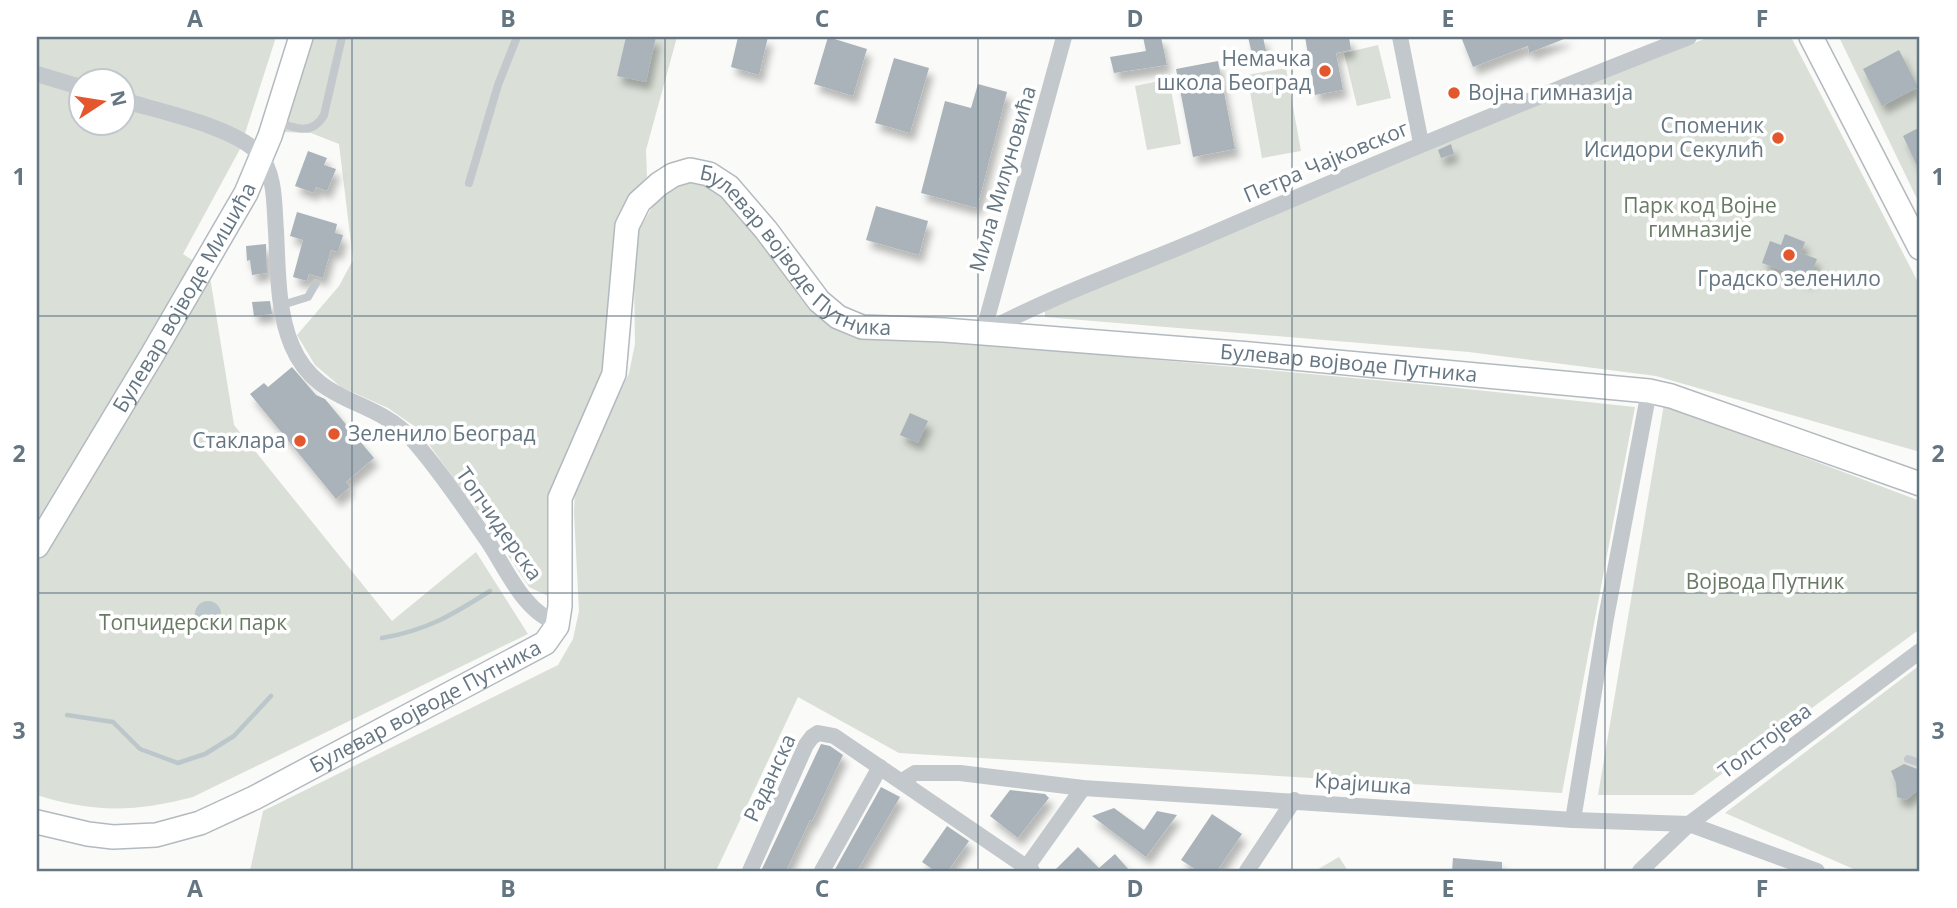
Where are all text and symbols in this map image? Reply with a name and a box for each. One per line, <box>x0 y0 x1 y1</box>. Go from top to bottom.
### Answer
text: A <box>187 2 203 34</box>
text: B <box>500 2 516 34</box>
text: C <box>815 2 829 34</box>
text: D <box>1126 2 1144 34</box>
text: E <box>1442 2 1454 34</box>
text: F <box>1756 2 1768 34</box>
place label: Немачка школа Београд <box>1157 44 1311 96</box>
marker: Немачка школа Београд <box>1317 63 1333 79</box>
north arrow <box>66 66 136 136</box>
place label: Војна гимназија <box>1468 78 1633 106</box>
street label: Мила Милуновића <box>962 83 1042 275</box>
marker: Војна гимназија <box>1446 85 1462 101</box>
text: N <box>104 88 133 109</box>
place label: Споменик Исидори Секулић <box>1584 111 1764 163</box>
street label: Петра Чајковског <box>1239 114 1412 208</box>
marker: Споменик Исидори Секулић <box>1770 130 1786 146</box>
street label: Булевар војводе Путника <box>698 157 892 341</box>
text: 1 <box>12 160 26 192</box>
text: 1 <box>1931 160 1945 192</box>
street label: Булевар војводе Мишића <box>106 178 262 417</box>
park label: Парк код Војне гимназије <box>1623 191 1777 243</box>
marker: Градско зеленило <box>1781 247 1797 263</box>
place label: Градско зеленило <box>1697 264 1881 292</box>
street label: Булевар војводе Путника <box>1219 337 1479 388</box>
place label: Зеленило Београд <box>348 419 536 447</box>
place label: Стаклара <box>192 426 286 454</box>
marker: Зеленило Београд <box>326 426 342 442</box>
marker: Стаклара <box>292 433 308 449</box>
text: 2 <box>12 437 26 469</box>
text: 2 <box>1931 437 1945 469</box>
street label: Топчидерска <box>450 461 549 586</box>
park label: Војвода Путник <box>1686 567 1844 595</box>
park label: Топчидерски парк <box>99 608 287 636</box>
street label: Булевар војводе Путника <box>304 633 546 779</box>
street label: Толстојева <box>1712 696 1817 784</box>
text: 3 <box>12 714 26 746</box>
text: 3 <box>1931 714 1945 746</box>
street label: Раданска <box>737 729 802 826</box>
street label: Крајишка <box>1314 766 1413 800</box>
text: A <box>187 872 203 904</box>
text: B <box>500 872 516 904</box>
text: C <box>815 872 829 904</box>
text: D <box>1126 872 1144 904</box>
text: E <box>1442 872 1454 904</box>
text: F <box>1756 872 1768 904</box>

